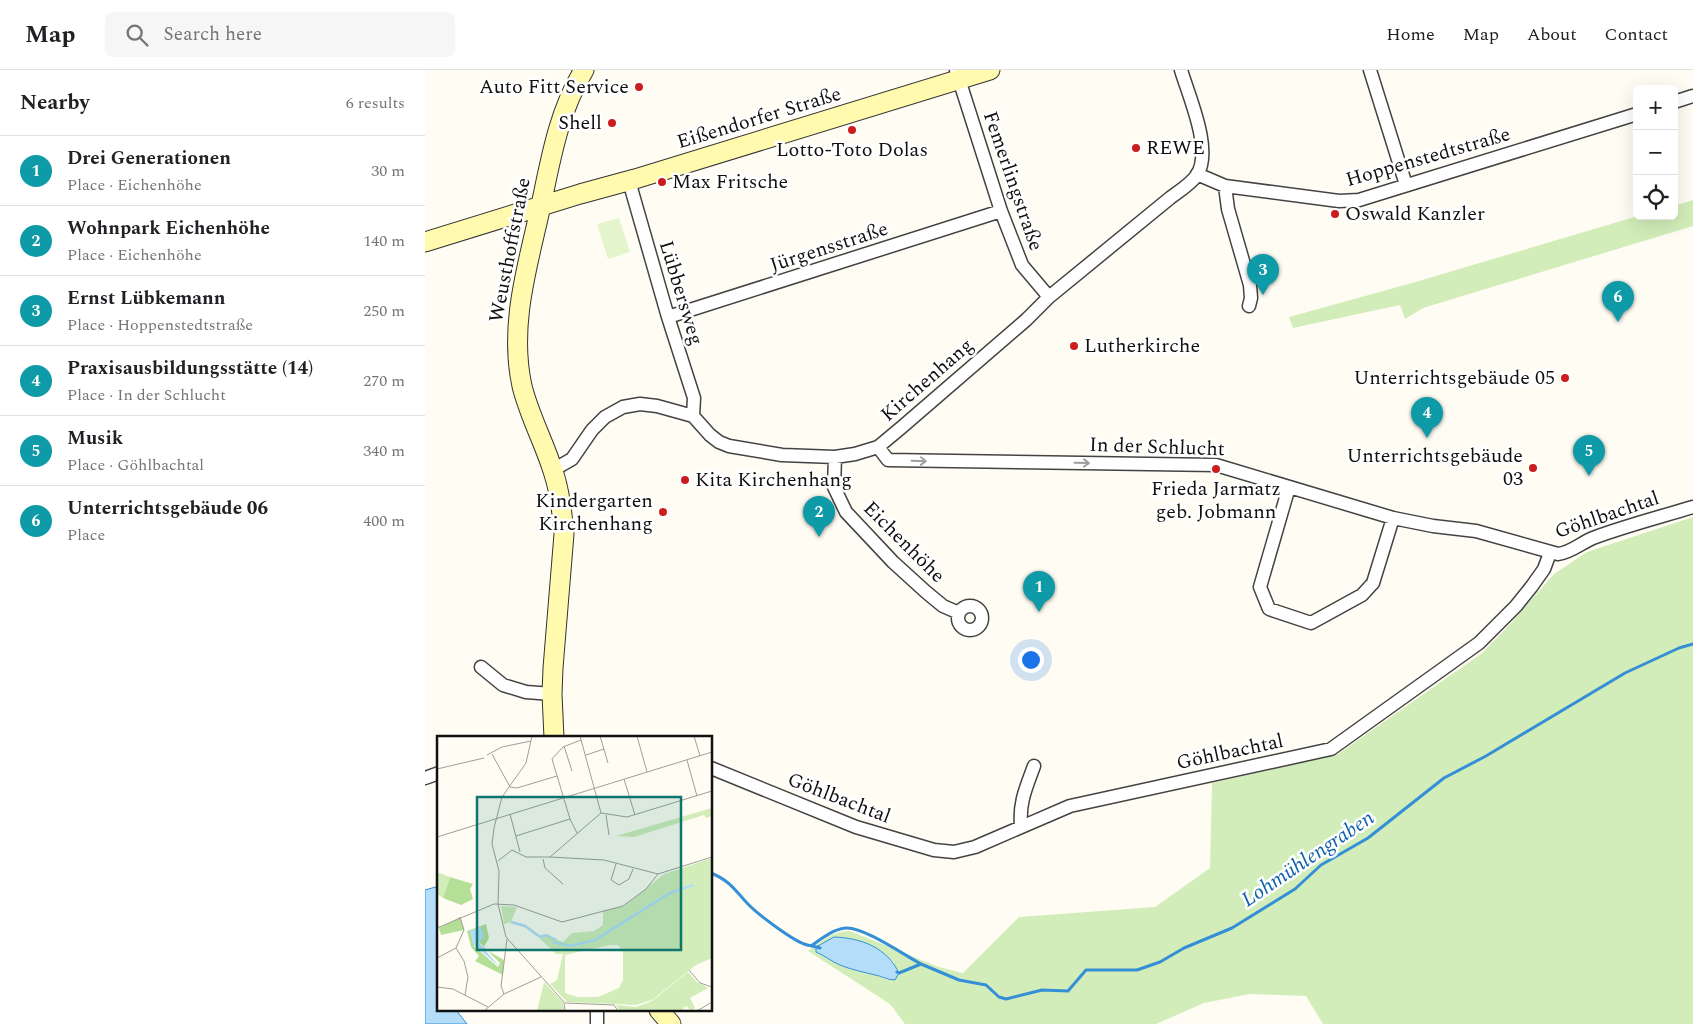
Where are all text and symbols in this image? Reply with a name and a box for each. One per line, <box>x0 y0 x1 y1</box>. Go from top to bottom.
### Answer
search box <box>105 12 455 57</box>
text: Map <box>25 17 75 53</box>
text: Search here <box>163 20 262 49</box>
icon: search <box>123 21 151 49</box>
text: Home <box>1386 21 1435 48</box>
text: Map <box>1463 21 1499 48</box>
text: About <box>1527 21 1577 48</box>
text: Contact <box>1605 21 1668 48</box>
place label: Auto Fitt Service <box>479 72 629 102</box>
street label: Eißendorfer Straße <box>673 79 845 157</box>
marker: Auto Fitt Service <box>633 81 645 93</box>
map controls <box>1633 85 1678 220</box>
button: + <box>1633 85 1678 130</box>
text: Nearby <box>20 87 90 119</box>
text: 6 results <box>346 91 405 115</box>
street label: Femerlingstraße <box>975 107 1051 255</box>
place label: Shell <box>558 108 602 138</box>
marker: Shell <box>606 117 618 129</box>
street label: Hoppenstedtstraße <box>1342 119 1514 195</box>
marker: Lotto-Toto Dolas <box>846 124 858 136</box>
button: − <box>1633 130 1678 175</box>
place label: REWE <box>1146 133 1205 163</box>
place label: Lotto-Toto Dolas <box>776 135 928 165</box>
marker: REWE <box>1130 142 1142 154</box>
text: Drei Generationen <box>67 144 231 173</box>
text: 1 <box>32 159 40 183</box>
text: 30 m <box>371 159 405 183</box>
place label: Max Fritsche <box>672 167 788 197</box>
text: Place · Eichenhöhe <box>67 173 202 197</box>
street label: Weusthoffstraße <box>481 175 539 325</box>
button: locate <box>1633 175 1678 220</box>
marker: Max Fritsche <box>656 176 668 188</box>
place label: Oswald Kanzler <box>1345 199 1485 229</box>
marker: Oswald Kanzler <box>1329 208 1341 220</box>
text: Wohnpark Eichenhöhe <box>67 214 270 243</box>
street label: Jürgensstraße <box>766 214 892 280</box>
text: 2 <box>32 229 40 253</box>
text: 140 m <box>363 229 405 253</box>
street label: Lübbersweg <box>651 237 711 349</box>
text: Place · Eichenhöhe <box>67 243 202 267</box>
pin: 3 <box>1247 254 1279 295</box>
pin: 6 <box>1602 281 1634 322</box>
text: Ernst Lübkemann <box>67 284 226 313</box>
text: 3 <box>32 299 40 323</box>
text: 250 m <box>363 299 405 323</box>
text: Place · Hoppenstedtstraße <box>67 313 253 337</box>
street label: Kirchenhang <box>874 331 980 429</box>
place label: Lutherkirche <box>1084 331 1200 361</box>
marker: Lutherkirche <box>1068 340 1080 352</box>
text: Praxisausbildungsstätte (14) <box>67 354 313 383</box>
place label: Unterrichtsgebäude 05 <box>1353 363 1555 393</box>
text: 4 <box>32 369 40 393</box>
text: 270 m <box>363 369 405 393</box>
marker: Unterrichtsgebäude 05 <box>1559 372 1571 384</box>
text: Place · In der Schlucht <box>67 383 226 407</box>
pin: 4 <box>1411 397 1443 438</box>
text: Musik <box>67 424 123 453</box>
street label: In der Schlucht <box>1089 430 1225 464</box>
pin: 5 <box>1573 435 1605 476</box>
text: 5 <box>32 439 40 463</box>
text: 340 m <box>363 439 405 463</box>
place label: Unterrichtsgebäude 03 <box>1346 441 1523 494</box>
text: Place · Göhlbachtal <box>67 453 204 477</box>
one-way arrow <box>911 456 927 466</box>
one-way arrow <box>1074 458 1090 468</box>
marker: Unterrichtsgebäude 03 <box>1527 462 1539 474</box>
marker: Frieda Jarmatz geb. Jobmann <box>1210 463 1222 475</box>
place label: Kita Kirchenhang <box>695 465 852 495</box>
marker: Kita Kirchenhang <box>679 474 691 486</box>
place label: Frieda Jarmatz geb. Jobmann <box>1151 474 1281 527</box>
street label: Göhlbachtal <box>1551 483 1663 547</box>
place label: Kindergarten Kirchenhang <box>535 486 653 539</box>
text: Unterrichtsgebäude 06 <box>67 494 268 523</box>
street label: Eichenhöhe <box>856 494 952 590</box>
pin: 2 <box>803 496 835 537</box>
marker: Kindergarten Kirchenhang <box>657 506 669 518</box>
text: 6 <box>32 509 40 533</box>
text: 400 m <box>363 509 405 533</box>
text: Place <box>67 523 105 547</box>
pin: 1 <box>1023 571 1055 612</box>
your location <box>1018 647 1044 673</box>
street label: Göhlbachtal <box>1174 726 1286 778</box>
inset map <box>437 736 713 1012</box>
street label: Göhlbachtal <box>783 765 895 831</box>
water label: Lohmühlengraben <box>1235 803 1381 915</box>

